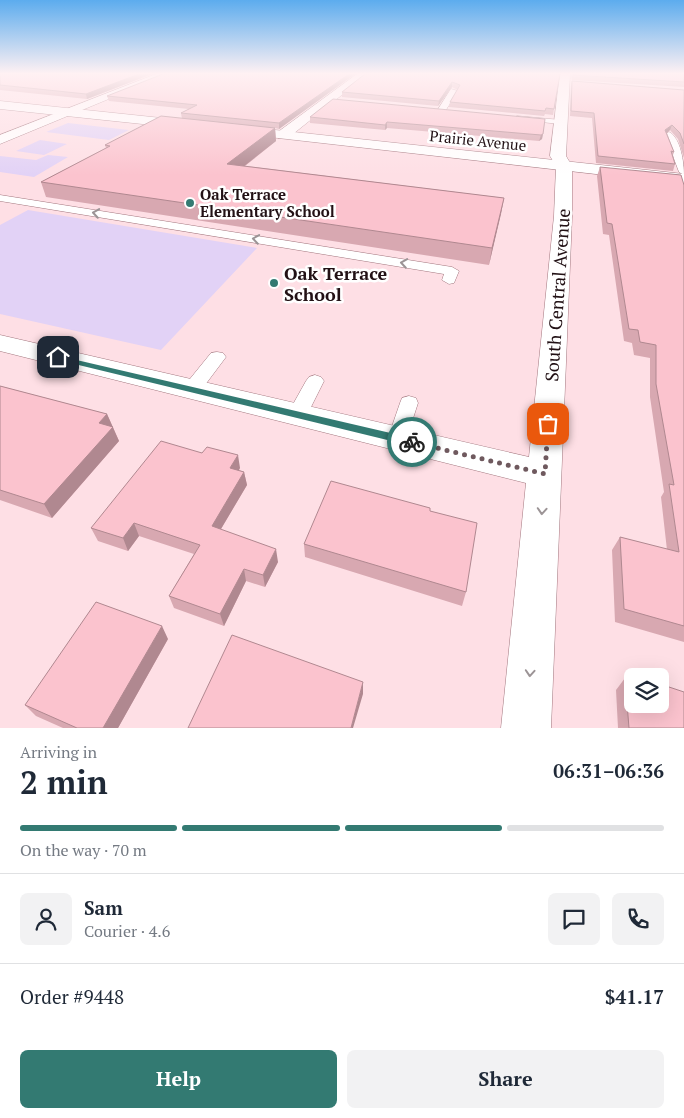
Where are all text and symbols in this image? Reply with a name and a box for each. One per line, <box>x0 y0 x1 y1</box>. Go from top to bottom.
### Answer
street label: Prairie Avenue <box>429 125 527 155</box>
place label: Oak Terrace Elementary School <box>200 184 335 221</box>
marker: Oak Terrace Elementary School <box>184 197 196 209</box>
street label: South Central Avenue <box>539 208 575 382</box>
one-way arrow <box>91 209 100 219</box>
one-way arrow <box>252 234 260 245</box>
one-way arrow <box>399 258 408 268</box>
place label: Oak Terrace School <box>284 261 388 306</box>
marker: Oak Terrace School <box>268 277 280 289</box>
pin <box>37 336 79 378</box>
icon: home <box>44 343 72 371</box>
pin <box>527 403 569 445</box>
icon: bag <box>534 410 562 438</box>
courier <box>387 417 437 467</box>
icon: bike <box>398 428 426 456</box>
one-way arrow <box>537 508 548 516</box>
map controls <box>624 668 669 713</box>
button: layers <box>624 668 669 713</box>
one-way arrow <box>524 670 535 678</box>
text: Arriving in <box>20 741 97 763</box>
text: 06:31–06:36 <box>553 758 664 783</box>
text: 2 min <box>20 761 108 803</box>
text: On the way · 70 m <box>20 839 147 861</box>
button: person <box>20 893 72 945</box>
button: chat <box>548 893 600 945</box>
button: phone <box>612 893 664 945</box>
text: Sam <box>84 895 123 920</box>
text: Courier · 4.6 <box>84 920 170 942</box>
text: Order #9448 <box>20 984 124 1009</box>
text: $41.17 <box>605 984 664 1009</box>
button: Help <box>20 1050 337 1108</box>
button: Share <box>347 1050 664 1108</box>

